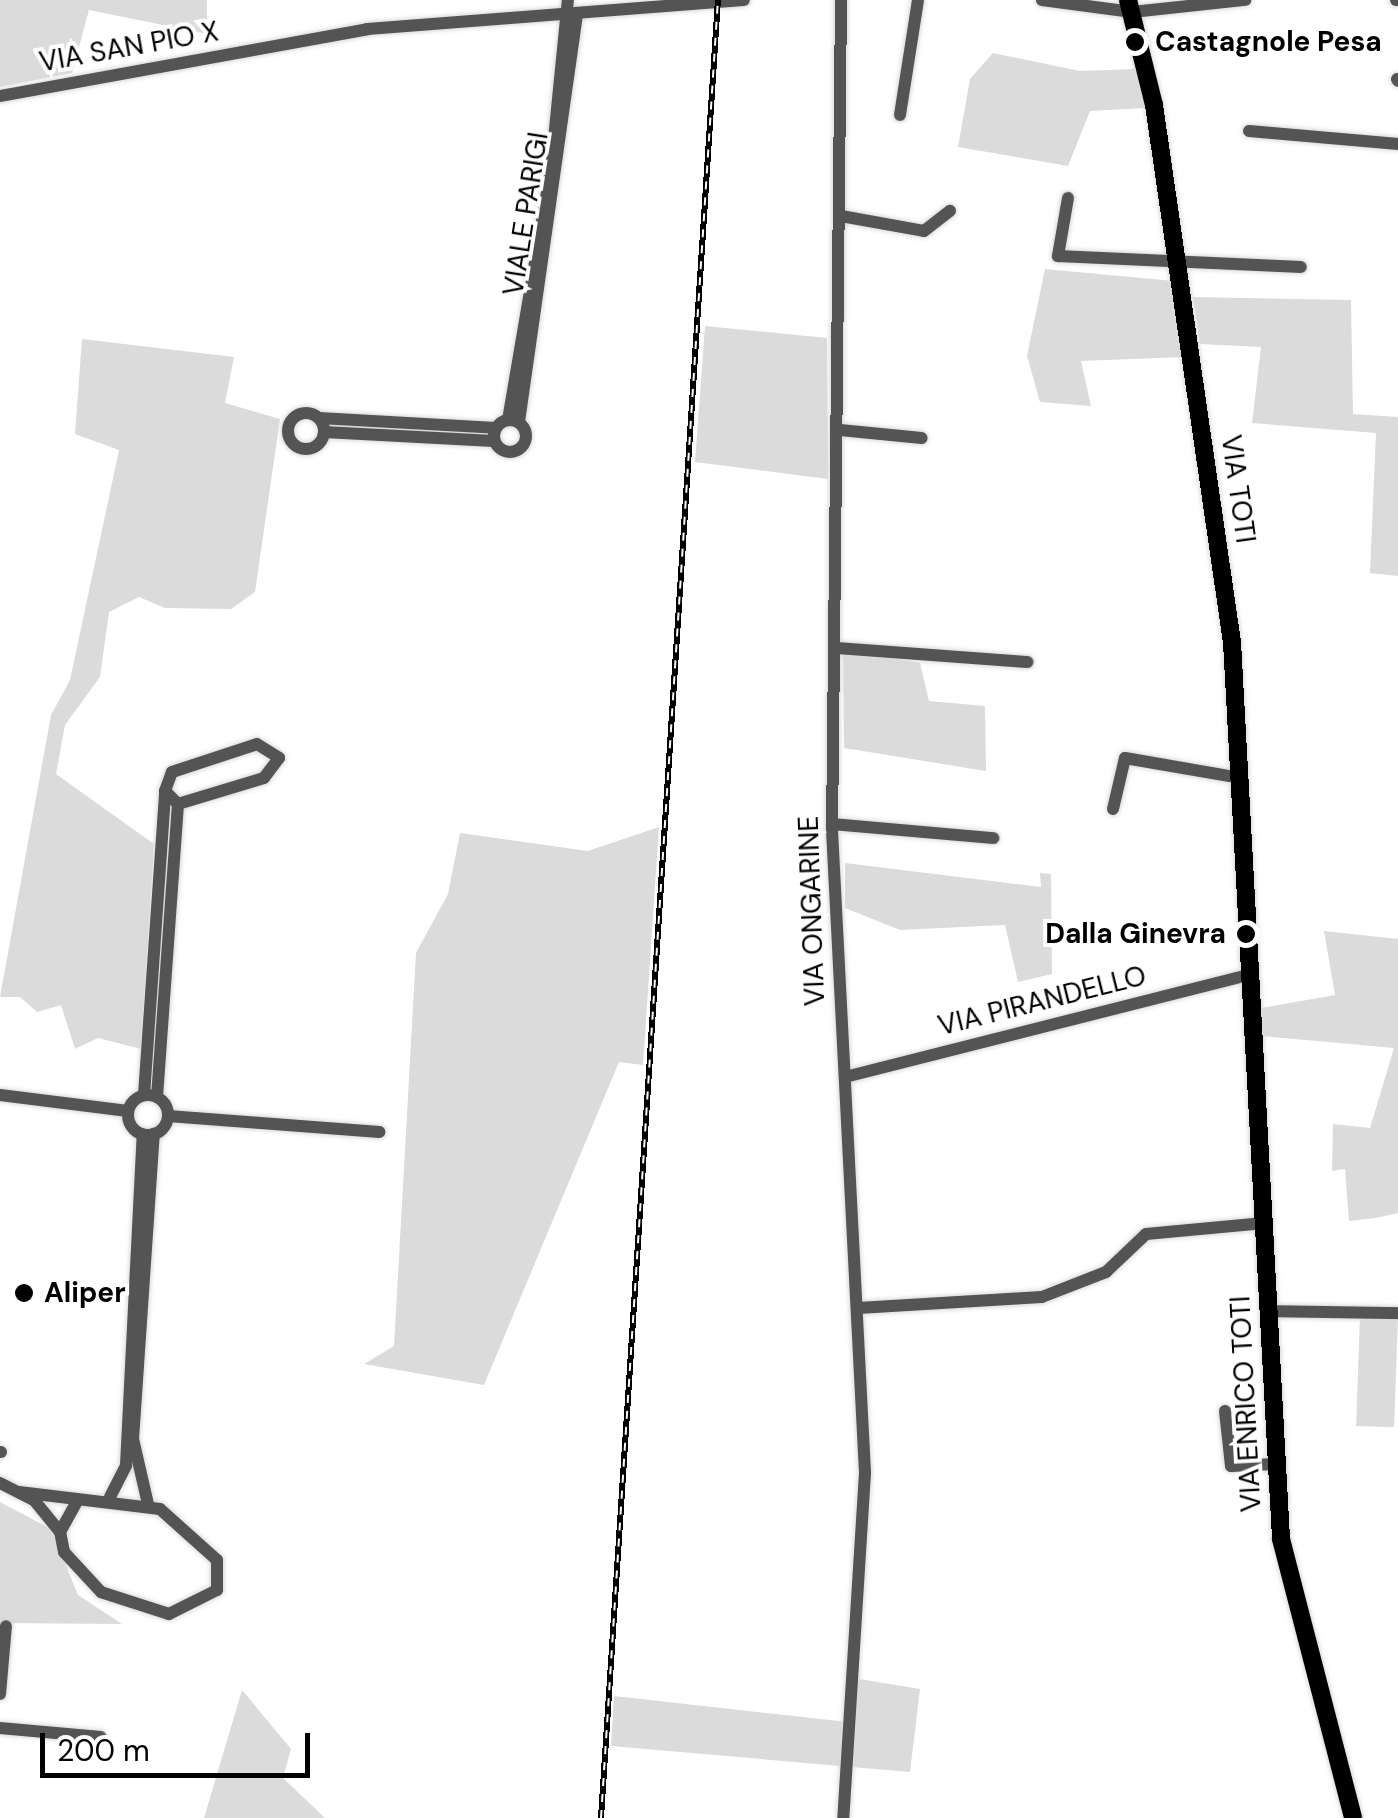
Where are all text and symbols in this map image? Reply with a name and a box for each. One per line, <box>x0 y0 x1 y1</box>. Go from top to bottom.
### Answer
street label: VIA SAN PIO X <box>37 15 221 79</box>
place label: Castagnole Pesa <box>1155 25 1382 59</box>
marker: Castagnole Pesa <box>1124 31 1146 53</box>
street label: VIALE PARIGI <box>496 130 556 298</box>
street label: VIA TOTI <box>1214 433 1262 545</box>
street label: VIA ONGARINE <box>792 815 832 1007</box>
place label: Dalla Ginevra <box>1045 917 1226 951</box>
marker: Dalla Ginevra <box>1235 923 1257 945</box>
street label: VIA PIRANDELLO <box>935 959 1149 1043</box>
place label: Aliper <box>44 1276 126 1310</box>
marker: Aliper <box>13 1282 35 1304</box>
street label: VIA ENRICO TOTI <box>1224 1295 1268 1513</box>
scale bar <box>45 1713 315 1775</box>
text: 200 m <box>57 1731 150 1770</box>

